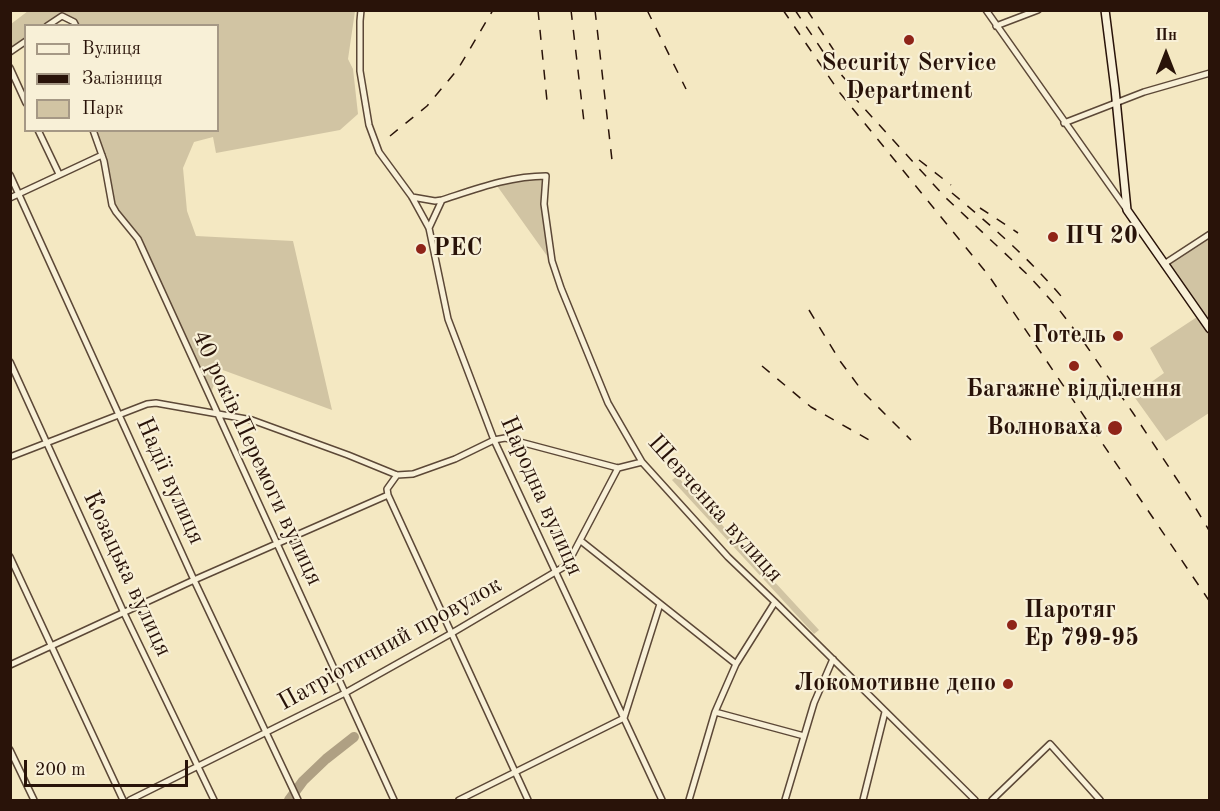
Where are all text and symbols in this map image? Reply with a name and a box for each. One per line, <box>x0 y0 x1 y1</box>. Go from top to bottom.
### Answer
legend <box>24 24 219 132</box>
north arrow <box>1136 24 1196 84</box>
text: Пн <box>1155 28 1177 44</box>
marker: Security Service Department <box>902 33 916 47</box>
text: Вулиця <box>82 40 141 58</box>
place label: Security Service Department <box>821 50 997 106</box>
text: Залізниця <box>82 70 163 88</box>
text: Парк <box>82 100 123 118</box>
place label: ПЧ 20 <box>1065 223 1138 251</box>
marker: ПЧ 20 <box>1046 230 1060 244</box>
place label: РЕС <box>433 235 482 263</box>
marker: РЕС <box>414 242 428 256</box>
place label: Готель <box>1032 322 1106 350</box>
street label: 40 років Перемоги вулиця <box>185 326 329 590</box>
marker: Готель <box>1111 329 1125 343</box>
marker: Багажне відділення <box>1067 359 1081 373</box>
place label: Багажне відділення <box>966 376 1182 404</box>
street label: Народна вулиця <box>493 412 589 580</box>
street label: Надії вулиця <box>129 413 211 549</box>
place label: Волноваха <box>986 414 1102 442</box>
marker: Волноваха <box>1106 419 1124 437</box>
street label: Шевченка вулиця <box>641 429 789 589</box>
street label: Козацька вулиця <box>76 487 178 661</box>
street label: Патріотичний провулок <box>273 570 507 718</box>
place label: Паротяг Ер 799-95 <box>1024 597 1139 653</box>
marker: Паротяг Ер 799-95 <box>1005 618 1019 632</box>
place label: Локомотивне депо <box>795 670 996 698</box>
marker: Локомотивне депо <box>1001 677 1015 691</box>
scale bar <box>27 748 190 786</box>
text: 200 m <box>35 761 86 779</box>

